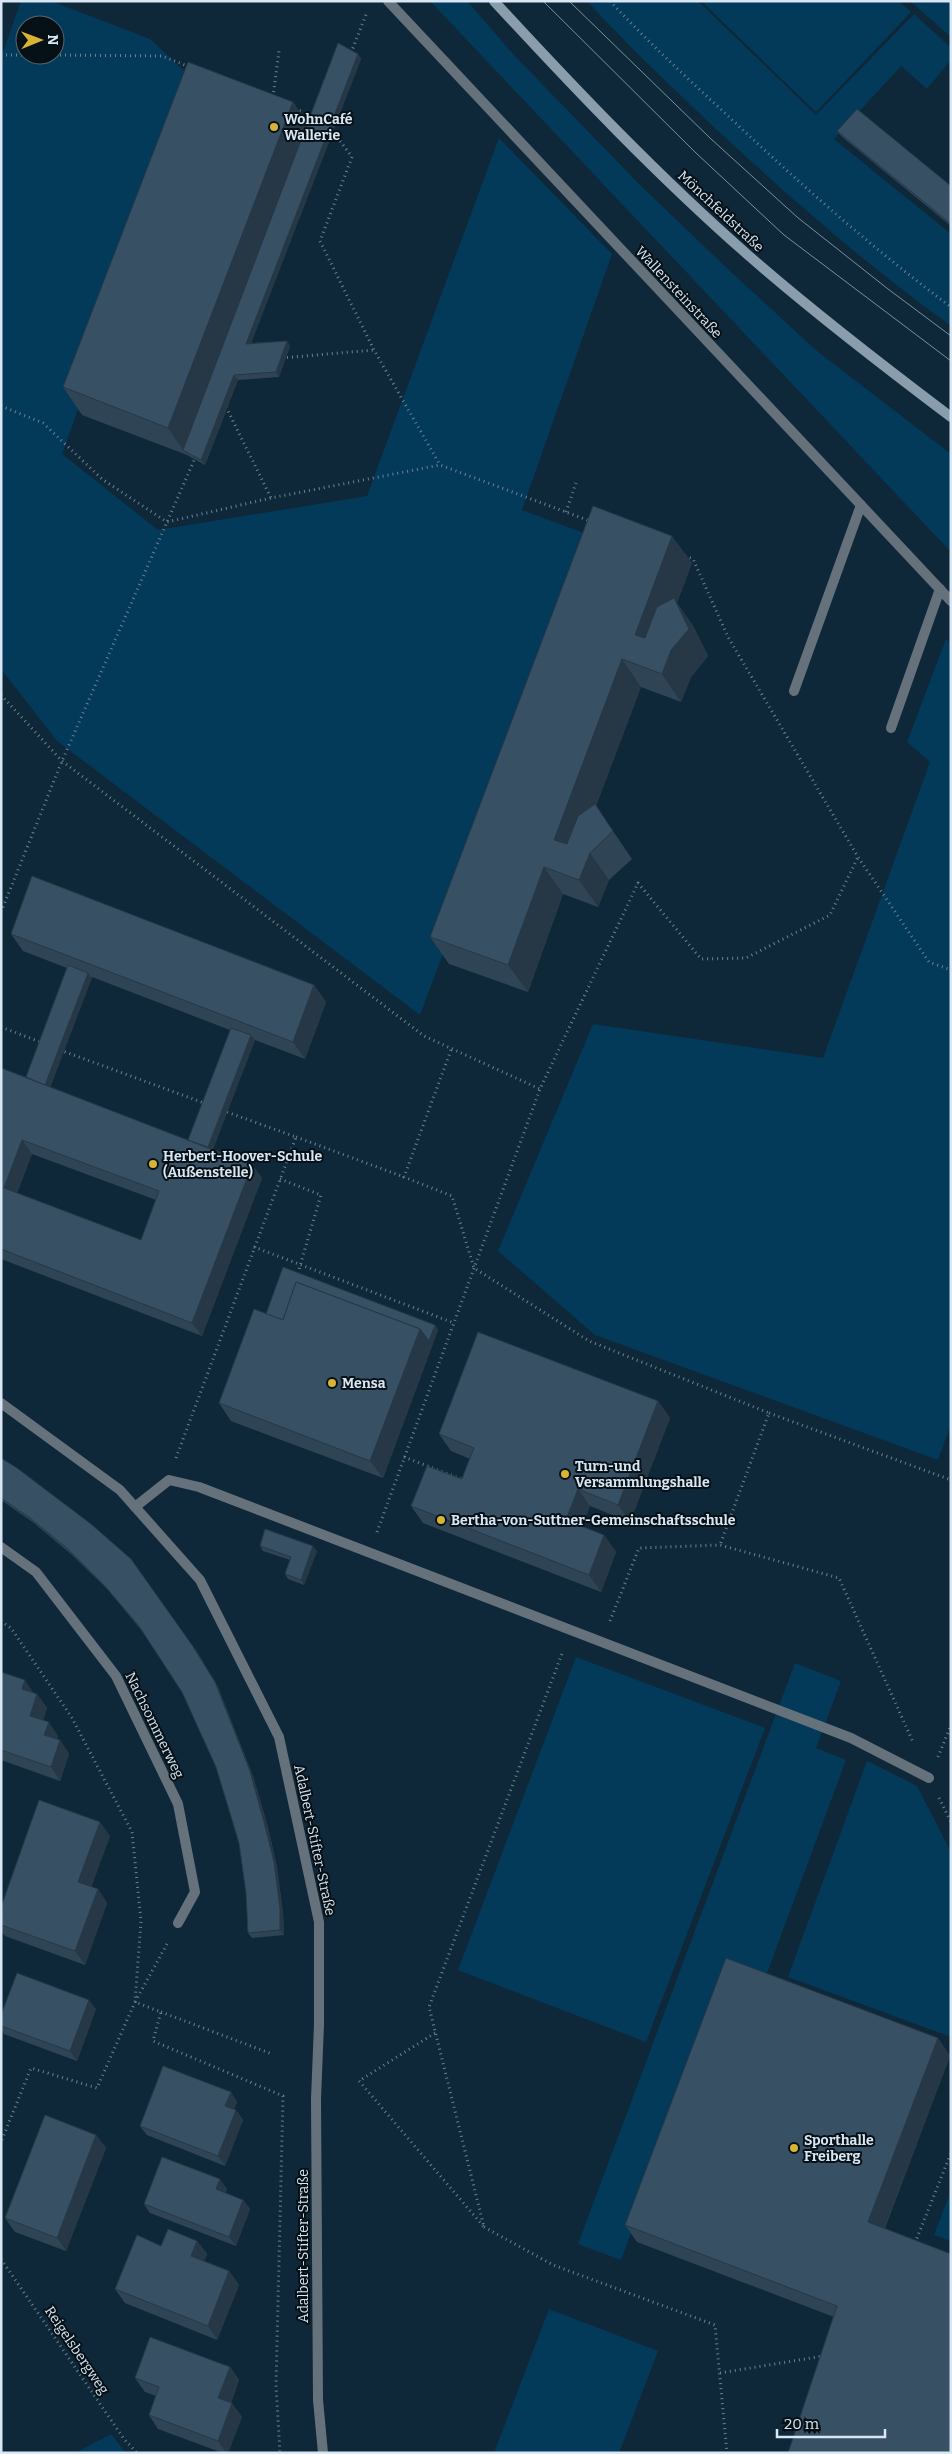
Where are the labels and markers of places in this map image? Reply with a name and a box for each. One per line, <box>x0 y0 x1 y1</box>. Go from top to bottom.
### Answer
place label: WohnCafé Wallerie <box>284 111 353 144</box>
marker: WohnCafé Wallerie <box>268 121 280 133</box>
place label: Herbert-Hoover-Schule (Außenstelle) <box>163 1148 323 1181</box>
marker: Herbert-Hoover-Schule (Außenstelle) <box>147 1158 159 1170</box>
place label: Mensa <box>342 1375 386 1392</box>
marker: Mensa <box>326 1377 338 1389</box>
place label: Turn-und Versammlungshalle <box>575 1458 710 1491</box>
marker: Turn-und Versammlungshalle <box>559 1468 571 1480</box>
place label: Bertha-von-Suttner-Gemeinschaftsschule <box>451 1512 736 1529</box>
marker: Bertha-von-Suttner-Gemeinschaftsschule <box>435 1514 447 1526</box>
place label: Sporthalle Freiberg <box>804 2132 874 2165</box>
marker: Sporthalle Freiberg <box>788 2142 800 2154</box>

